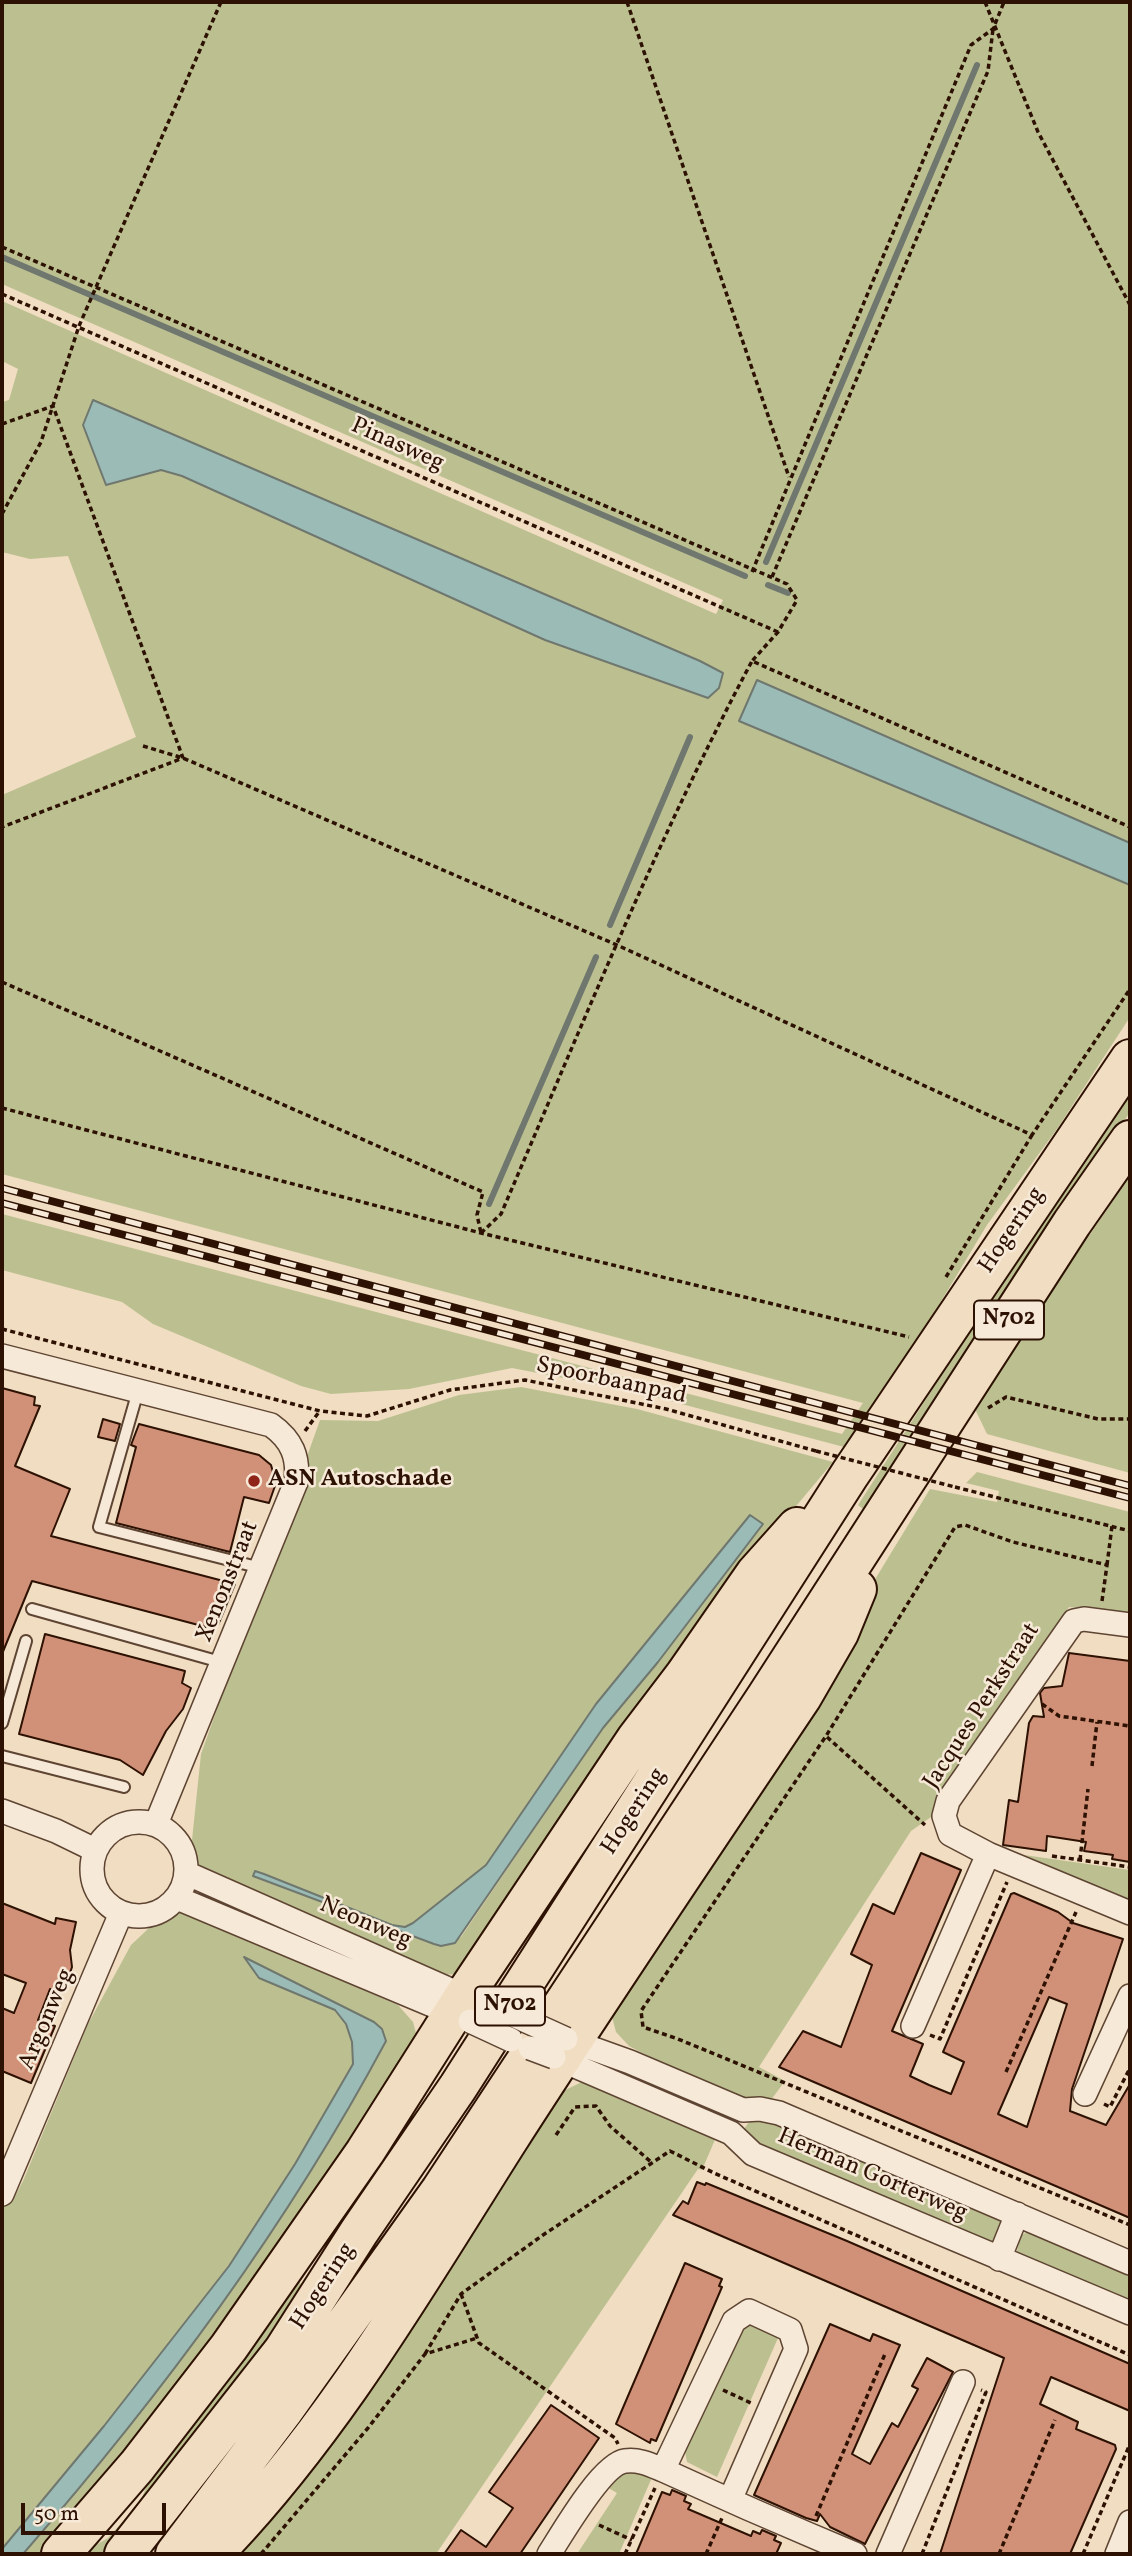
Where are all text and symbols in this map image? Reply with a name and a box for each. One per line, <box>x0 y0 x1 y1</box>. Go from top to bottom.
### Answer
street label: Pinasweg <box>346 413 448 479</box>
street label: Hogering <box>974 1182 1052 1280</box>
road number: N702 <box>974 1301 1044 1340</box>
street label: Spoorbaanpad <box>533 1352 689 1412</box>
place label: ASN Autoschade <box>268 1467 452 1495</box>
marker: ASN Autoschade <box>246 1473 262 1489</box>
street label: Xenonstraat <box>192 1517 266 1647</box>
street label: Jacques Perkstraat <box>919 1618 1047 1796</box>
street label: Hogering <box>596 1763 674 1861</box>
street label: Neonweg <box>315 1892 415 1956</box>
street label: Argonweg <box>14 1965 82 2075</box>
road number: N702 <box>475 1986 545 2025</box>
street label: Herman Gorterweg <box>773 2123 971 2229</box>
street label: Hogering <box>285 2238 363 2336</box>
scale bar <box>24 2490 170 2534</box>
text: 50 m <box>34 2500 79 2529</box>

